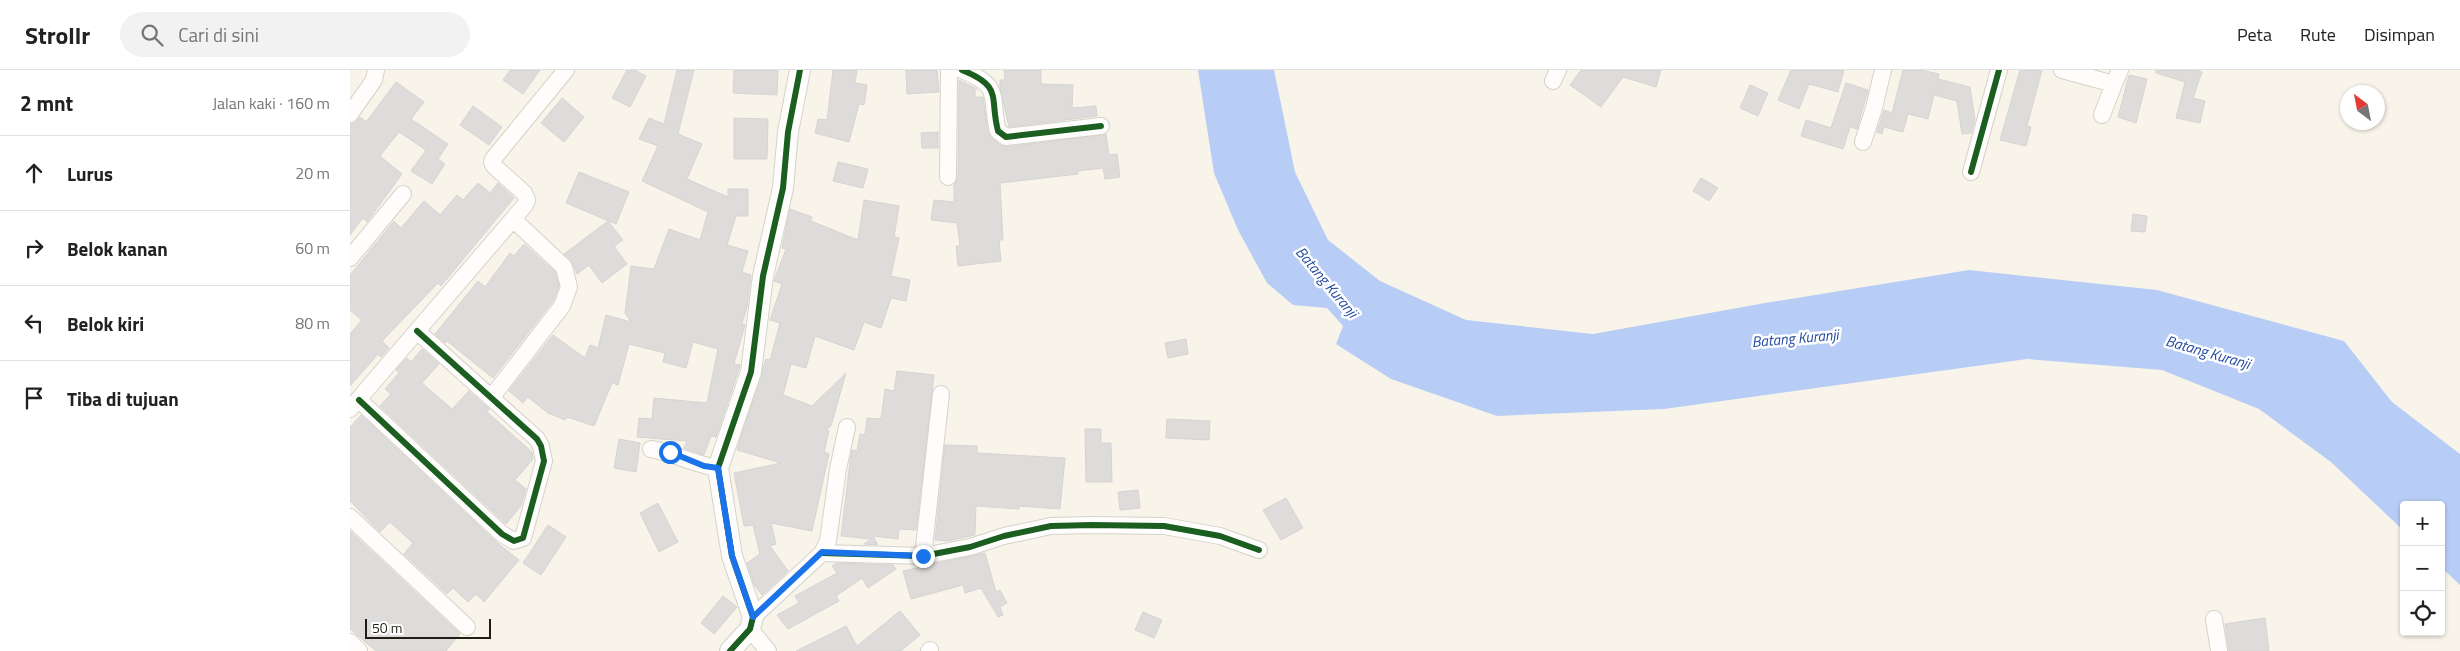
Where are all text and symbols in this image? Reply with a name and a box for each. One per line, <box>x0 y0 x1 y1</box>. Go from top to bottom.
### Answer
search box <box>120 12 470 57</box>
text: Strollr <box>25 17 90 53</box>
text: Cari di sini <box>178 20 259 49</box>
icon: search <box>138 21 166 49</box>
text: Peta <box>2237 21 2272 48</box>
text: Rute <box>2300 21 2336 48</box>
text: Disimpan <box>2364 21 2435 48</box>
north arrow <box>2340 85 2385 130</box>
text: 2 mnt <box>20 87 73 119</box>
text: Jalan kaki · 160 m <box>212 91 330 115</box>
icon: ahead <box>20 159 48 187</box>
text: Lurus <box>67 159 113 188</box>
text: 20 m <box>295 161 330 185</box>
icon: right <box>20 234 48 262</box>
text: Belok kanan <box>67 234 168 263</box>
text: 60 m <box>295 236 330 260</box>
water label: Batang Kuranji <box>1290 241 1365 324</box>
icon: left <box>20 309 48 337</box>
text: Belok kiri <box>67 309 144 338</box>
text: 80 m <box>295 311 330 335</box>
water label: Batang Kuranji <box>1751 323 1841 353</box>
water label: Batang Kuranji <box>2163 329 2255 376</box>
icon: arrive <box>20 384 48 412</box>
text: Tiba di tujuan <box>67 384 179 413</box>
route start <box>659 441 682 464</box>
map controls <box>2400 501 2445 636</box>
button: + <box>2400 501 2445 546</box>
route end <box>912 545 935 568</box>
button: − <box>2400 546 2445 591</box>
button: locate <box>2400 591 2445 636</box>
scale bar <box>365 616 491 639</box>
text: 50 m <box>372 617 402 638</box>

